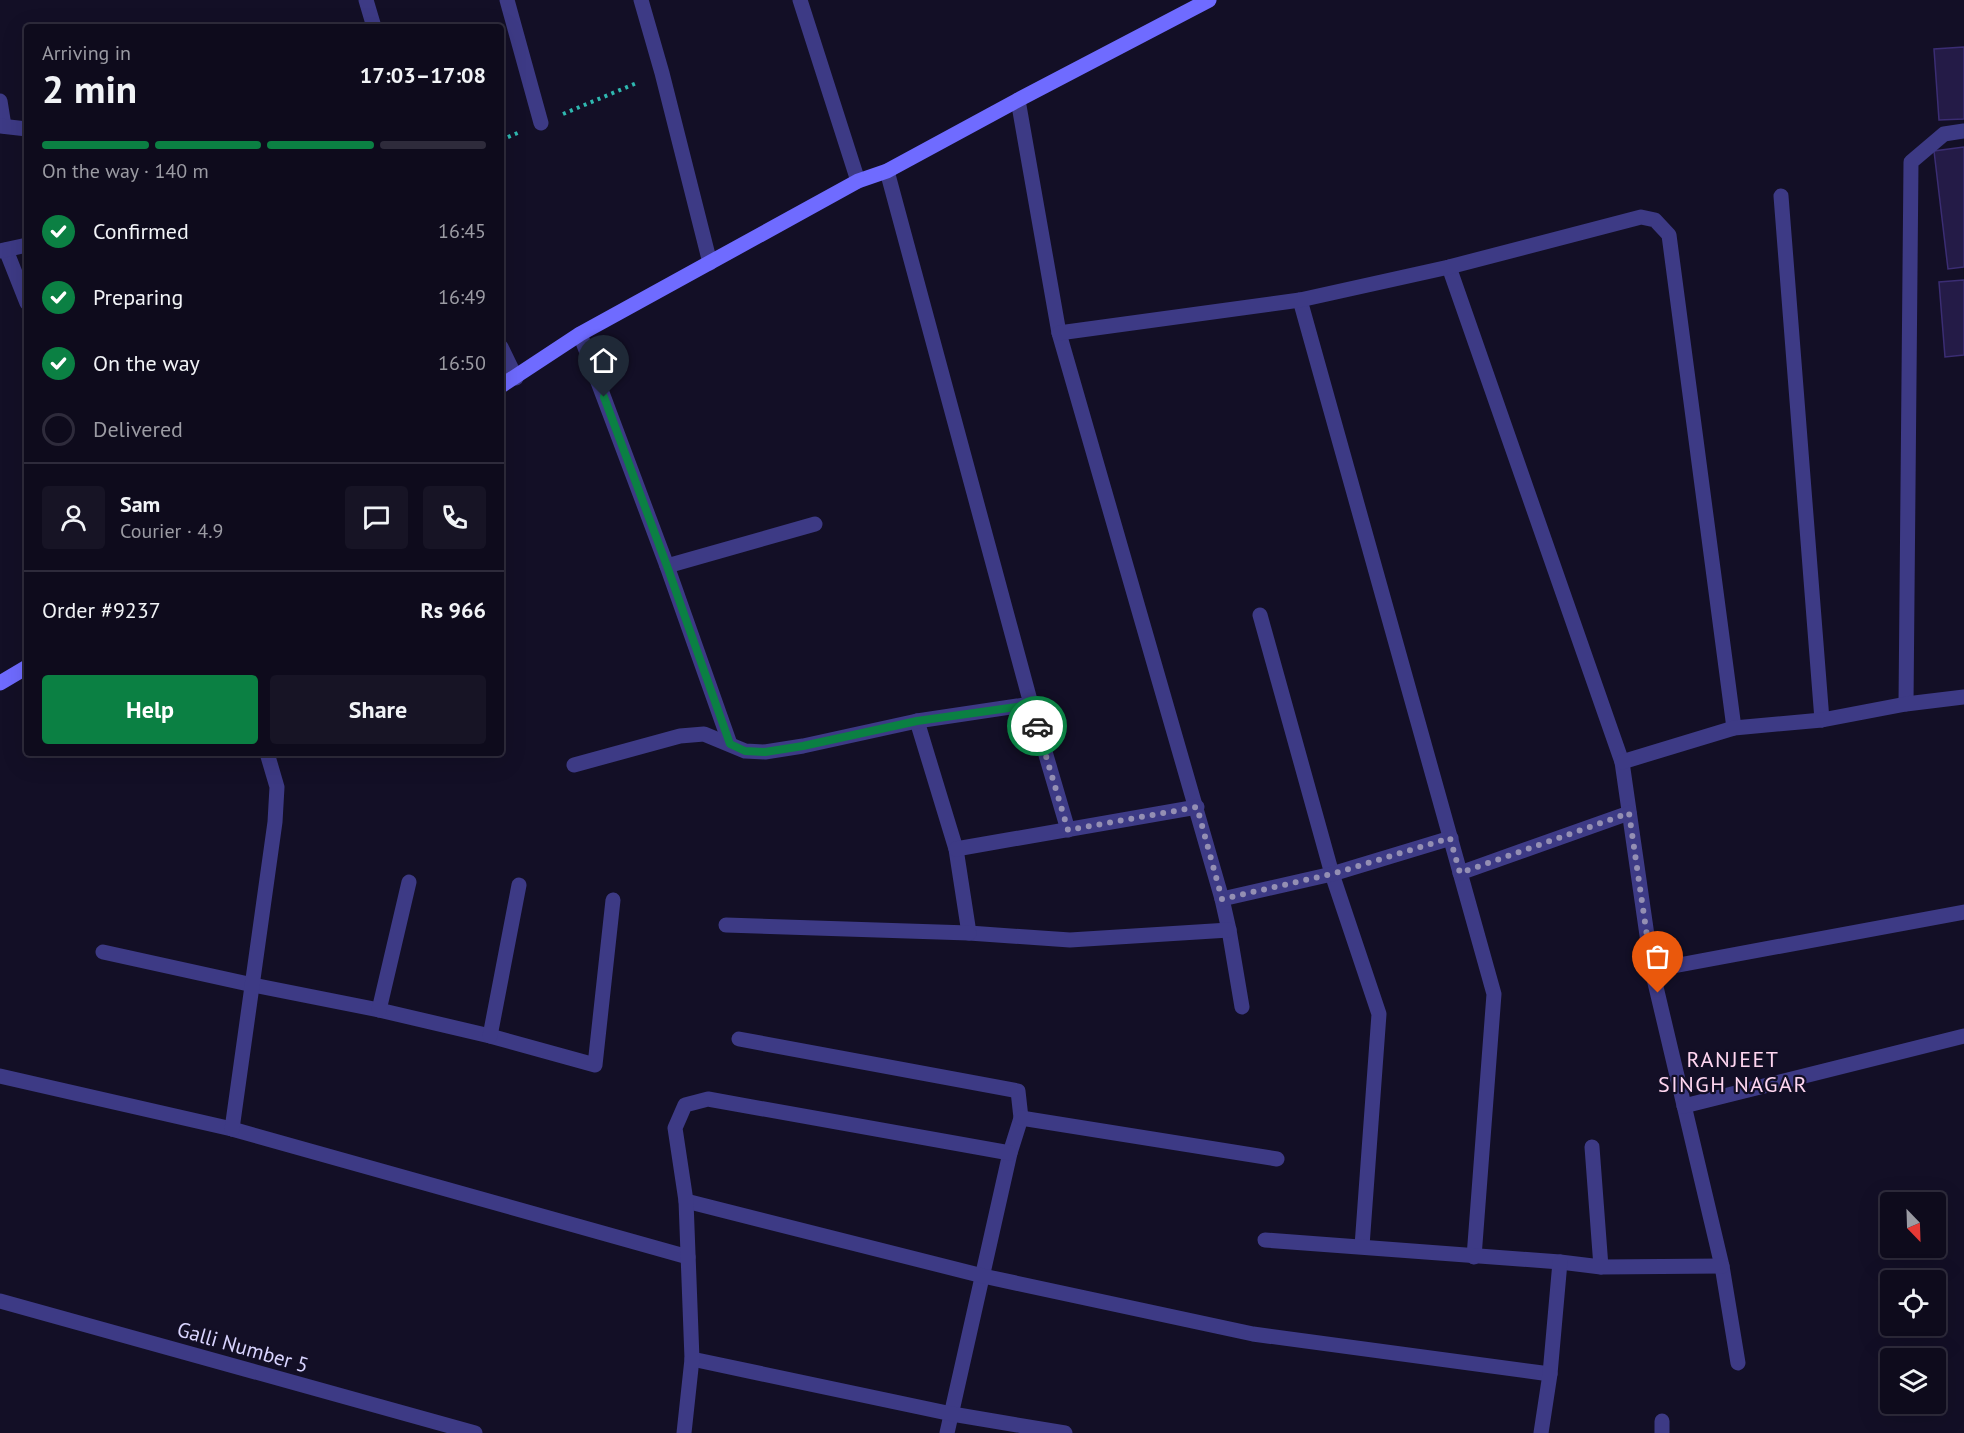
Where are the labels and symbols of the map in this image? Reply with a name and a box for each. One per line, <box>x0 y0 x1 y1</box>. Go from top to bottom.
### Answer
pin <box>578 335 629 397</box>
courier <box>1007 696 1067 756</box>
pin <box>1632 931 1683 993</box>
district label: RANJEET SINGH NAGAR <box>1658 1045 1808 1098</box>
north arrow <box>1880 1192 1946 1258</box>
street label: Galli Number 5 <box>174 1315 312 1379</box>

